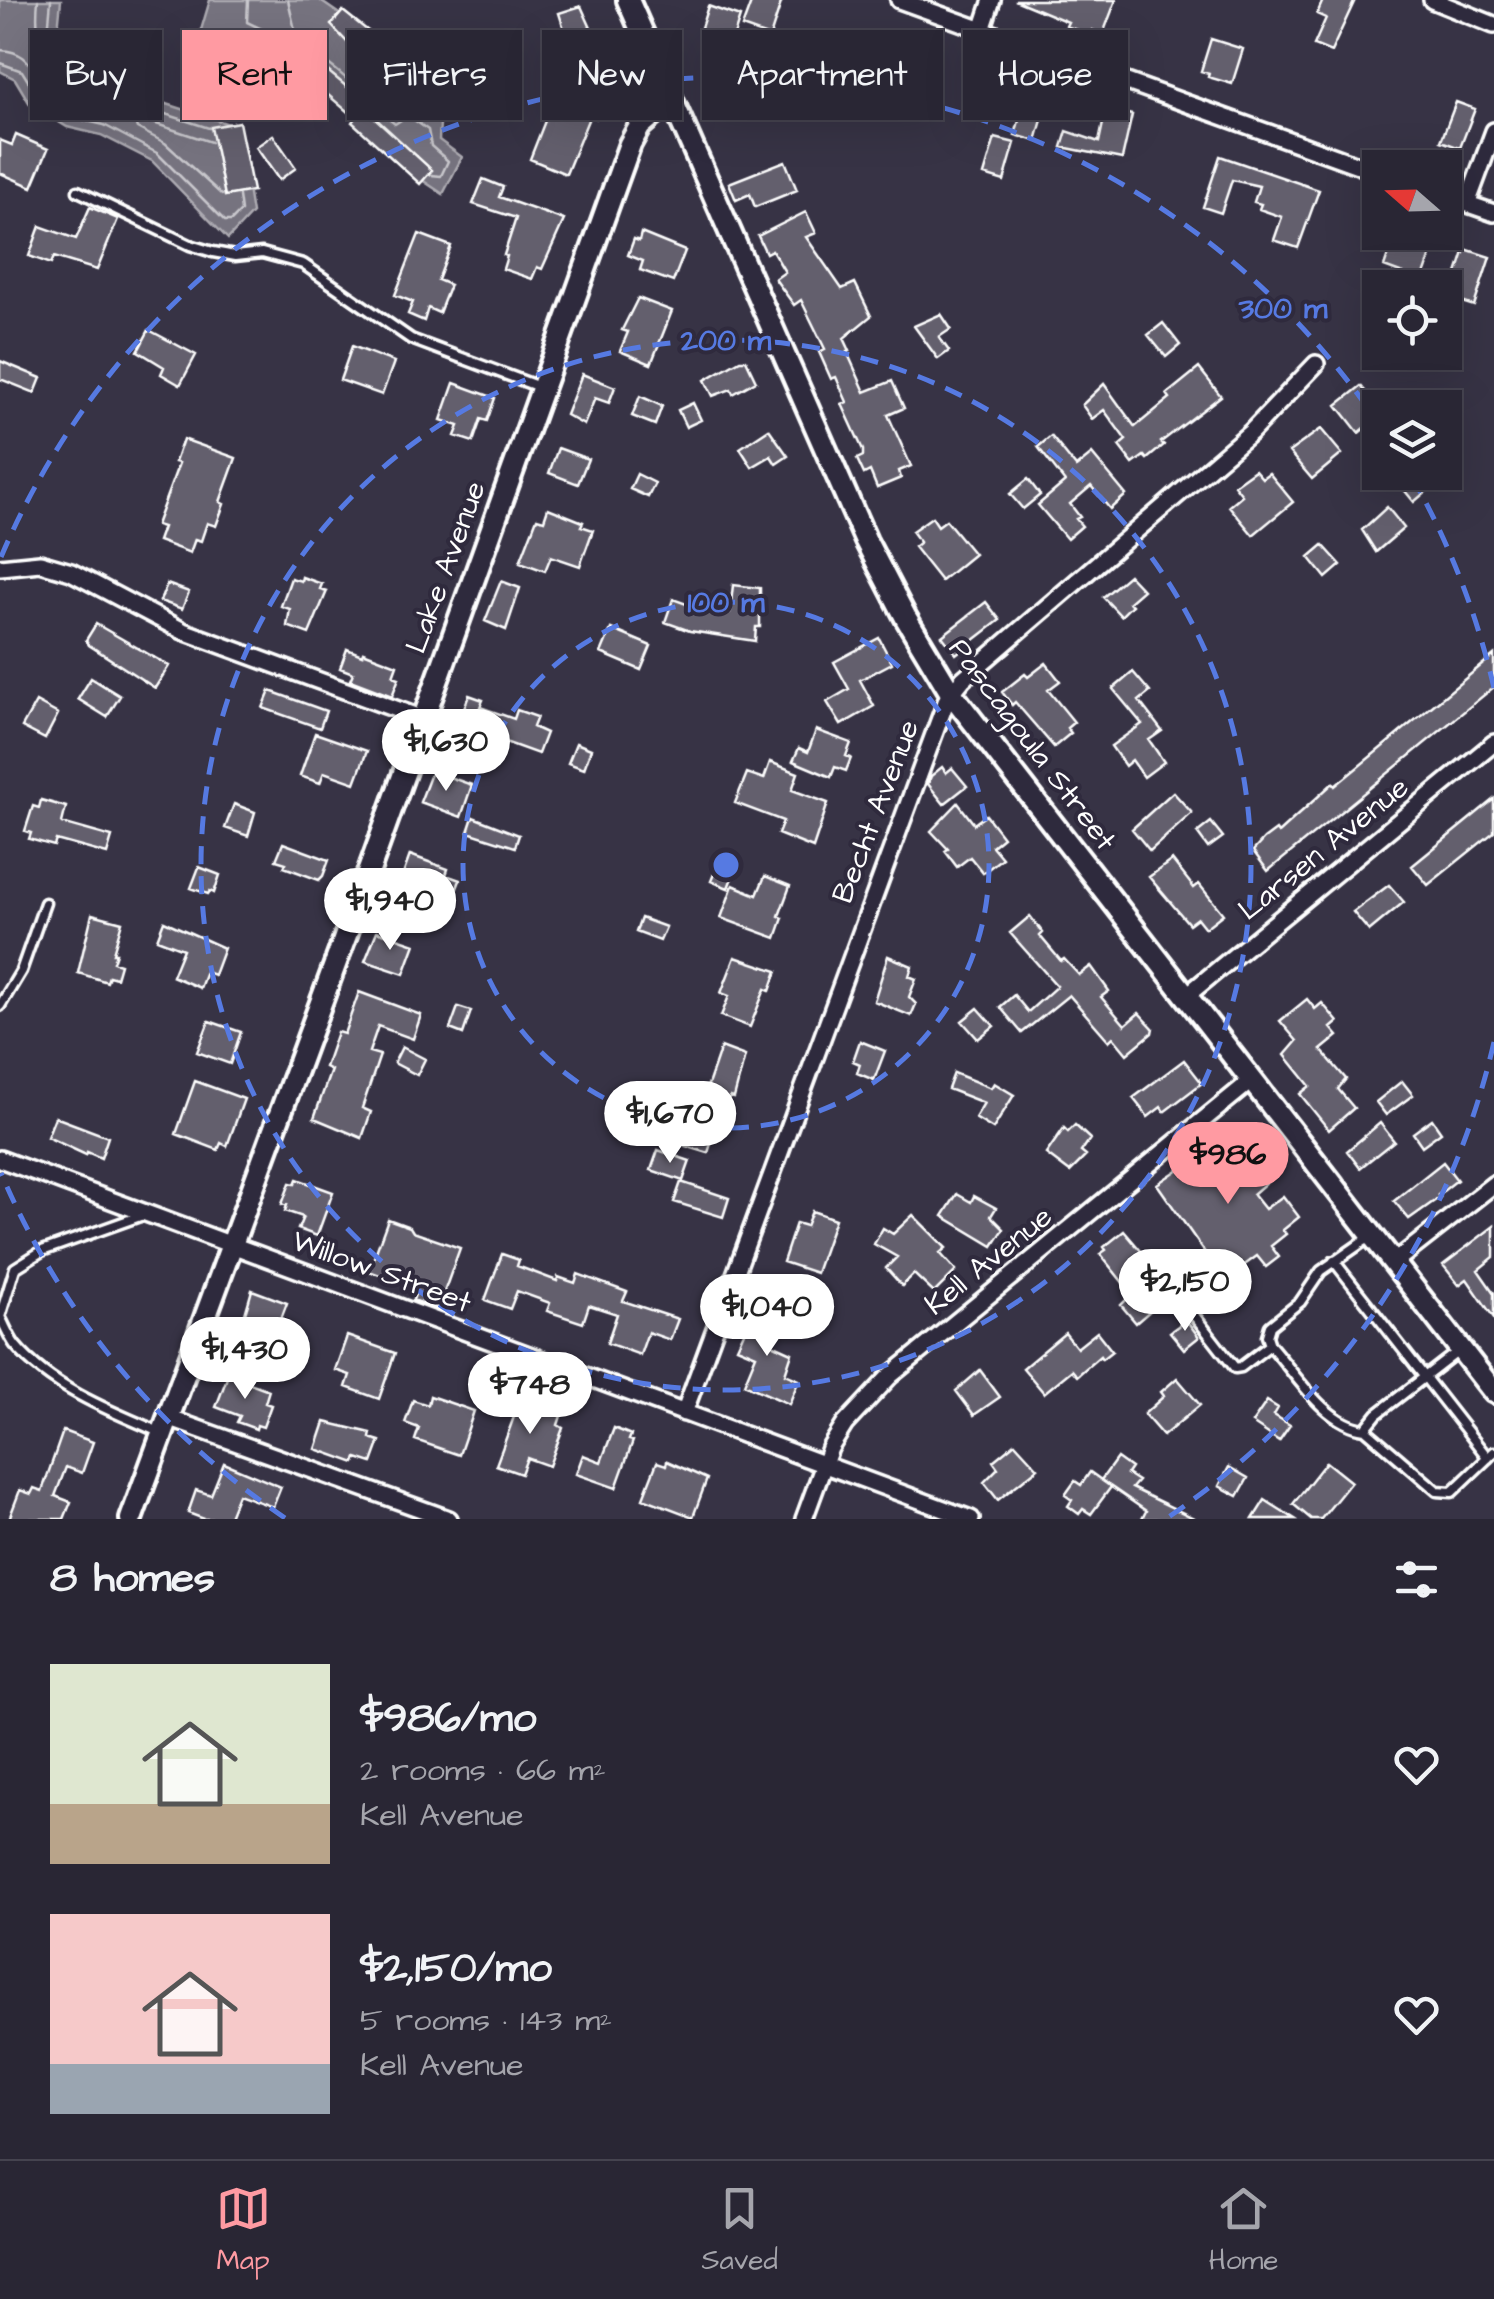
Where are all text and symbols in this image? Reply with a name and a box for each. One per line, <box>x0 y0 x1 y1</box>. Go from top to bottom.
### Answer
chip: Buy <box>30 30 162 120</box>
chip: Rent <box>182 30 327 120</box>
chip: Filters <box>347 30 522 120</box>
chip: New <box>542 30 682 120</box>
chip: Apartment <box>702 30 943 120</box>
chip: House <box>963 30 1128 120</box>
north arrow <box>1362 150 1462 250</box>
map controls <box>1362 150 1462 490</box>
button: locate <box>1362 270 1462 370</box>
text: 300 m <box>1238 288 1328 330</box>
text: 200 m <box>680 320 772 362</box>
button: layers <box>1362 390 1462 490</box>
street label: Lake Avenue <box>395 475 496 659</box>
text: 100 m <box>687 582 765 624</box>
street label: Pascagoula Street <box>938 630 1126 860</box>
pin: $1,630 <box>365 709 527 794</box>
street label: Becht Avenue <box>822 714 930 909</box>
text: $1,630 <box>404 719 488 764</box>
street label: Larsen Avenue <box>1229 767 1418 931</box>
centre of rings <box>708 847 744 883</box>
pin: $1,940 <box>309 868 471 953</box>
text: $1,940 <box>346 878 434 923</box>
pin: $1,670 <box>589 1081 751 1166</box>
text: $1,670 <box>626 1091 714 1136</box>
pin: $986 <box>1169 1122 1287 1207</box>
text: $986 <box>1190 1132 1266 1177</box>
street label: Kell Avenue <box>916 1196 1061 1325</box>
street label: Willow Street <box>286 1220 477 1324</box>
pin: $2,150 <box>1104 1249 1266 1334</box>
text: $2,150 <box>1141 1259 1229 1304</box>
pin: $1,040 <box>686 1274 848 1359</box>
text: $1,040 <box>722 1284 812 1329</box>
pin: $1,430 <box>164 1317 326 1402</box>
text: $1,430 <box>202 1327 288 1372</box>
pin: $748 <box>471 1352 589 1437</box>
text: $748 <box>490 1362 570 1407</box>
text: 8 homes <box>50 1550 215 1608</box>
icon: filters <box>1389 1552 1444 1607</box>
text: $986/mo <box>360 1690 536 1748</box>
icon: home <box>130 1704 250 1824</box>
icon: heart <box>1389 1737 1444 1792</box>
text: 2 rooms · 66 m² <box>360 1748 606 1793</box>
text: Kell Avenue <box>360 1793 524 1838</box>
text: $2,150/mo <box>360 1940 552 1998</box>
icon: home <box>130 1954 250 2074</box>
icon: heart <box>1389 1987 1444 2042</box>
text: 5 rooms · 143 m² <box>360 1998 612 2043</box>
text: Kell Avenue <box>360 2043 524 2088</box>
tab: Map <box>216 2181 271 2280</box>
tab: Saved <box>702 2181 778 2280</box>
tab: Home <box>1209 2181 1278 2280</box>

